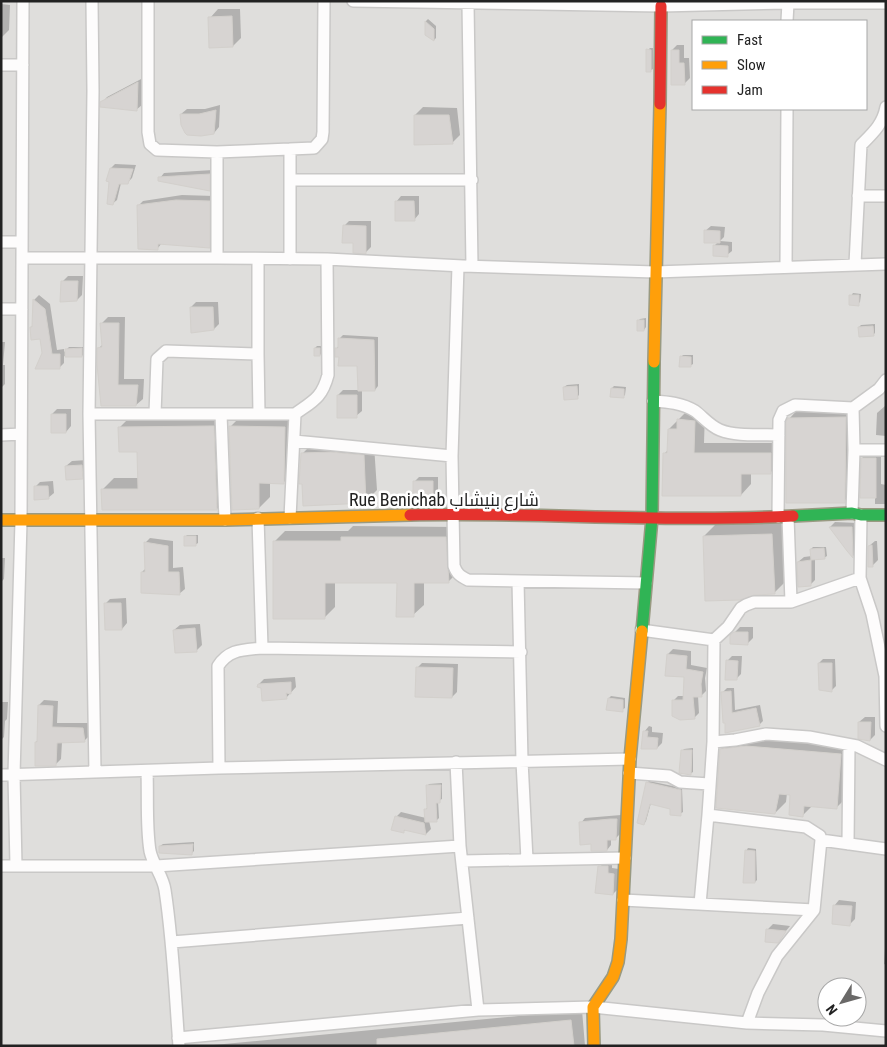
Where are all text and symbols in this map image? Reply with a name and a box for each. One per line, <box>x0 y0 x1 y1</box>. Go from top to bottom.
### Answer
legend <box>692 20 867 110</box>
text: Fast <box>737 31 762 49</box>
text: Slow <box>737 56 766 74</box>
text: Jam <box>737 81 763 99</box>
street label: Rue Benichab شارع بنيشاب <box>349 489 539 512</box>
north arrow <box>817 977 867 1027</box>
text: N <box>823 1002 841 1018</box>

